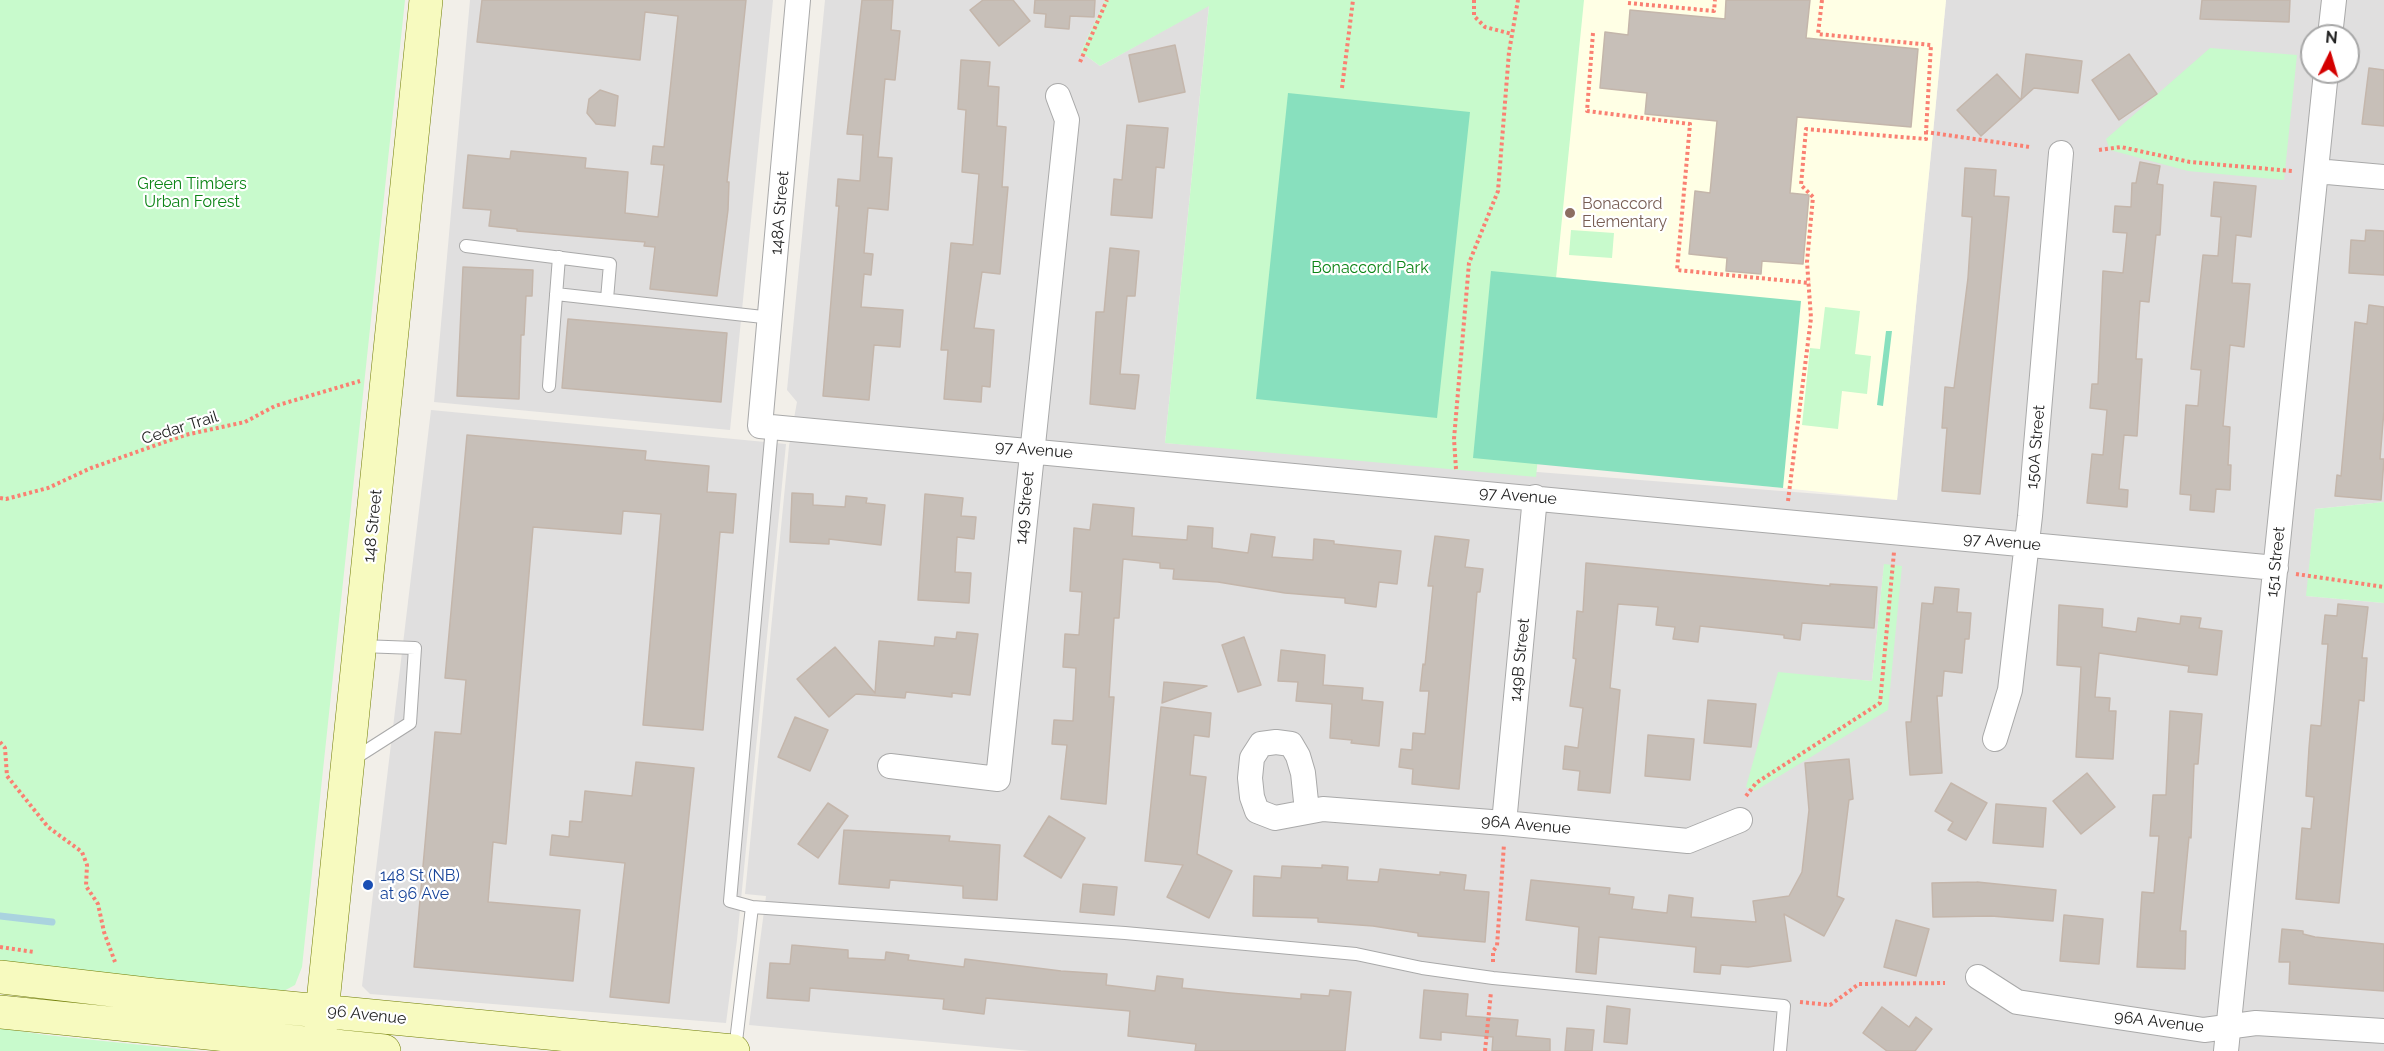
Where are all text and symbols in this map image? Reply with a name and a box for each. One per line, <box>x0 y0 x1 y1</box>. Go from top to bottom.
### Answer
north arrow <box>2300 24 2360 84</box>
text: N <box>2325 28 2338 48</box>
street label: 148A Street <box>767 170 793 256</box>
park label: Green Timbers Urban Forest <box>137 174 247 212</box>
place label: Bonaccord Elementary <box>1582 194 1667 232</box>
marker: Bonaccord Elementary <box>1563 206 1577 220</box>
park label: Bonaccord Park <box>1311 258 1429 278</box>
street label: 150A Street <box>2023 404 2049 490</box>
street label: Cedar Trail <box>139 407 221 449</box>
street label: 97 Avenue <box>994 437 1074 463</box>
street label: 149 Street <box>1012 470 1038 546</box>
street label: 97 Avenue <box>1478 483 1558 509</box>
street label: 148 Street <box>360 488 386 564</box>
street label: 151 Street <box>2263 526 2289 598</box>
street label: 97 Avenue <box>1962 529 2042 555</box>
street label: 149B Street <box>1506 617 1534 703</box>
street label: 96A Avenue <box>1480 812 1572 838</box>
place label: 148 St (NB) at 96 Ave <box>380 866 460 904</box>
marker: 148 St (NB) at 96 Ave <box>361 878 375 892</box>
street label: 96 Avenue <box>327 1001 407 1029</box>
street label: 96A Avenue <box>2113 1007 2205 1037</box>

